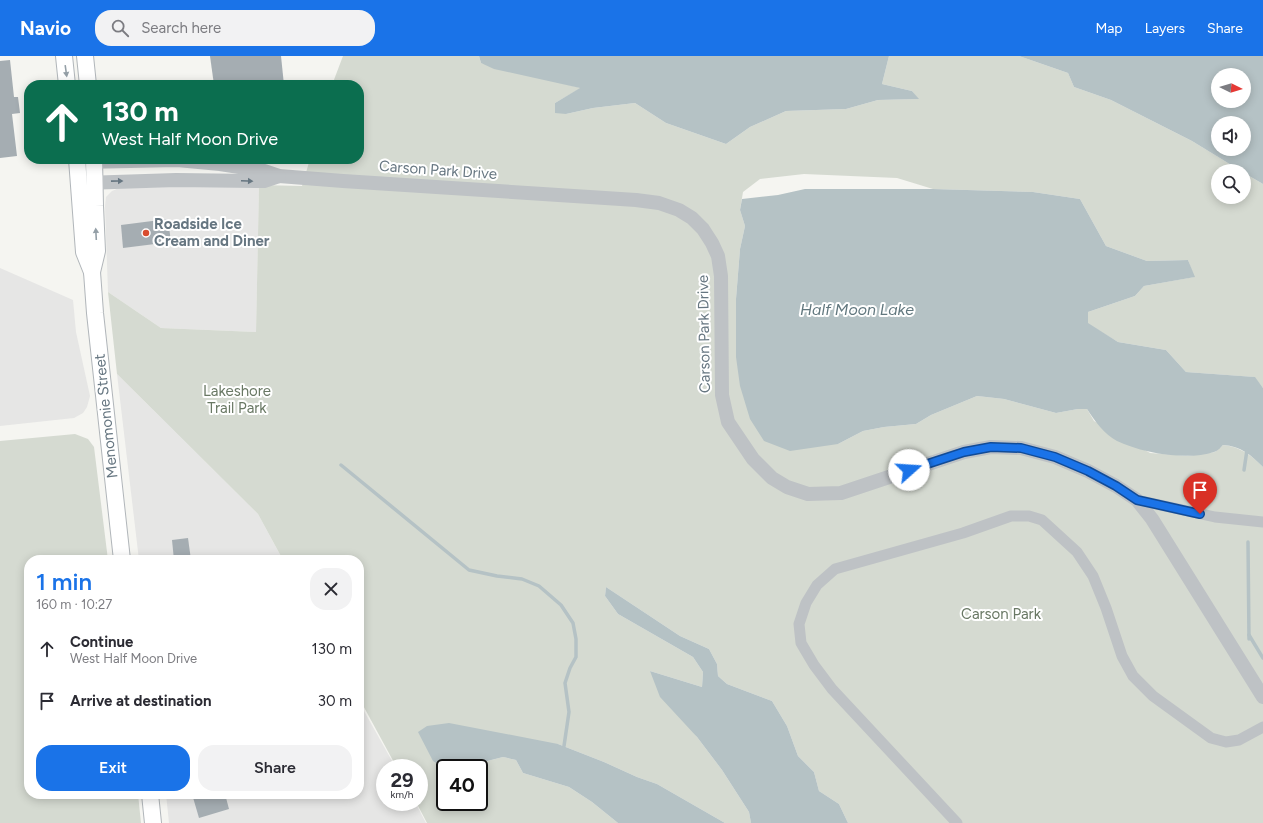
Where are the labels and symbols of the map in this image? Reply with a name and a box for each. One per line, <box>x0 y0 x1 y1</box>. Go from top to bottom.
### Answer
one-way arrow <box>62 64 69 77</box>
north arrow <box>1211 68 1251 108</box>
street label: Carson Park Drive <box>378 157 498 183</box>
one-way arrow <box>241 177 253 184</box>
one-way arrow <box>111 178 123 185</box>
place label: Roadside Ice Cream and Diner <box>154 215 270 250</box>
one-way arrow <box>93 228 100 240</box>
marker: Roadside Ice Cream and Diner <box>141 228 151 238</box>
street label: Carson Park Drive <box>694 275 714 393</box>
water label: Half Moon Lake <box>800 300 914 319</box>
street label: Menomonie Street <box>90 352 121 479</box>
park label: Lakeshore Trail Park <box>203 382 271 417</box>
position arrow <box>888 449 930 491</box>
pin <box>1183 473 1217 514</box>
park label: Carson Park <box>961 605 1042 623</box>
speed limit sign: 40 <box>436 759 488 811</box>

